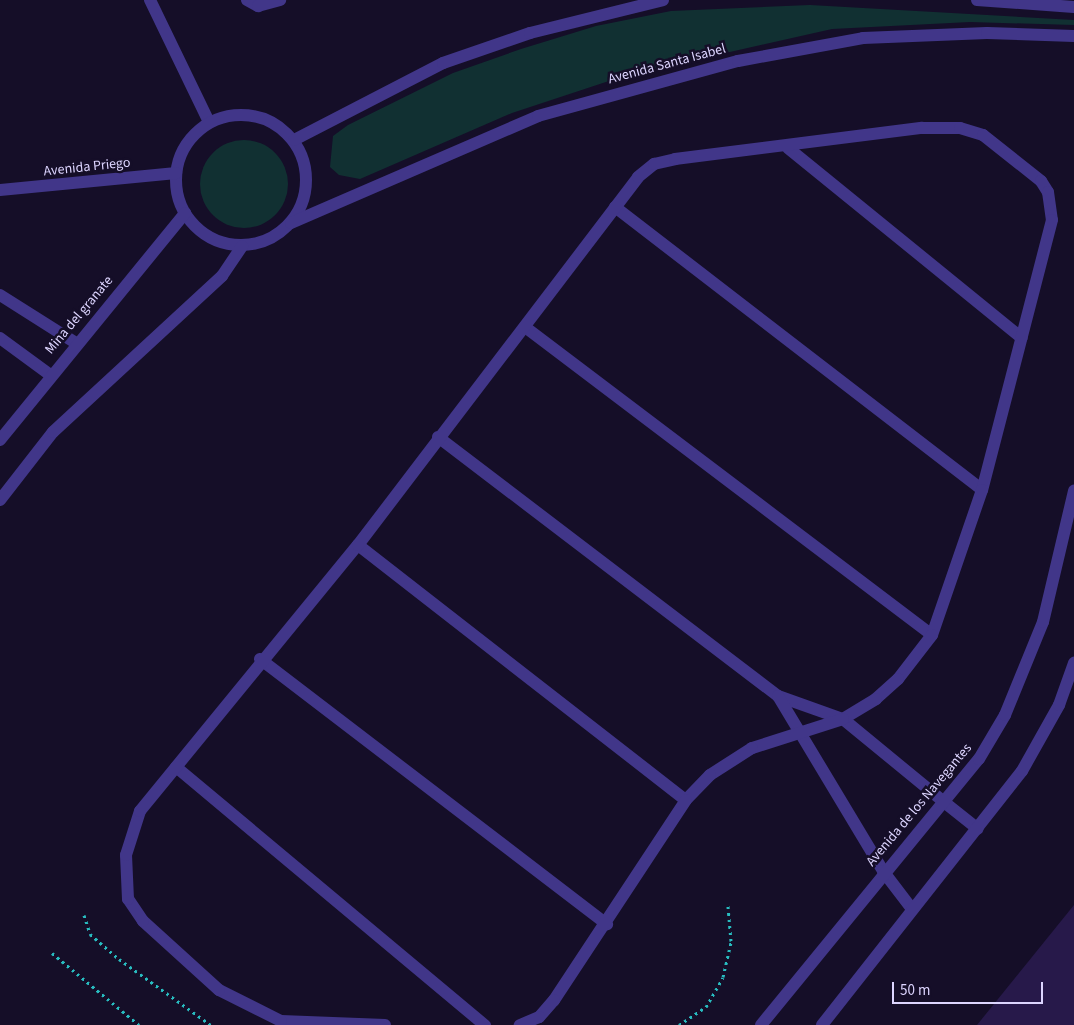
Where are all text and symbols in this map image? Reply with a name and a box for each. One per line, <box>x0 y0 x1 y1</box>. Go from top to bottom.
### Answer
street label: Avenida Santa Isabel <box>606 40 728 88</box>
street label: Avenida Priego <box>43 154 131 180</box>
street label: Mina del granate <box>41 272 117 358</box>
street label: Avenida de los Navegantes <box>863 740 975 870</box>
scale bar <box>894 972 1045 1004</box>
text: 50 m <box>900 980 930 1001</box>

